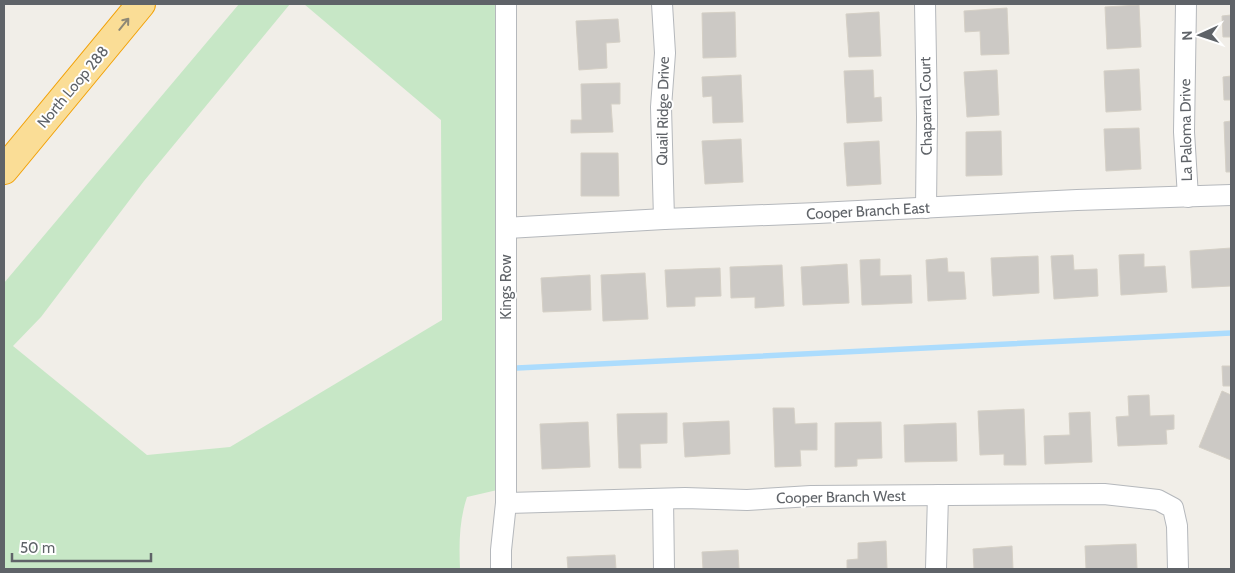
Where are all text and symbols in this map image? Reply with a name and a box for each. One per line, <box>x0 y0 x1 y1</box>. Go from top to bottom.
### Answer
north arrow <box>1175 10 1225 60</box>
one-way arrow <box>119 18 130 31</box>
text: N <box>1178 30 1196 41</box>
street label: North Loop 288 <box>33 42 113 132</box>
street label: Quail Ridge Drive <box>653 56 673 166</box>
street label: Chaparral Court <box>916 57 936 155</box>
street label: La Paloma Drive <box>1176 78 1196 182</box>
street label: Cooper Branch East <box>806 199 930 223</box>
street label: Kings Row <box>497 254 515 320</box>
street label: Cooper Branch West <box>776 487 906 507</box>
scale bar <box>12 530 151 562</box>
text: 50 m <box>20 539 55 557</box>

